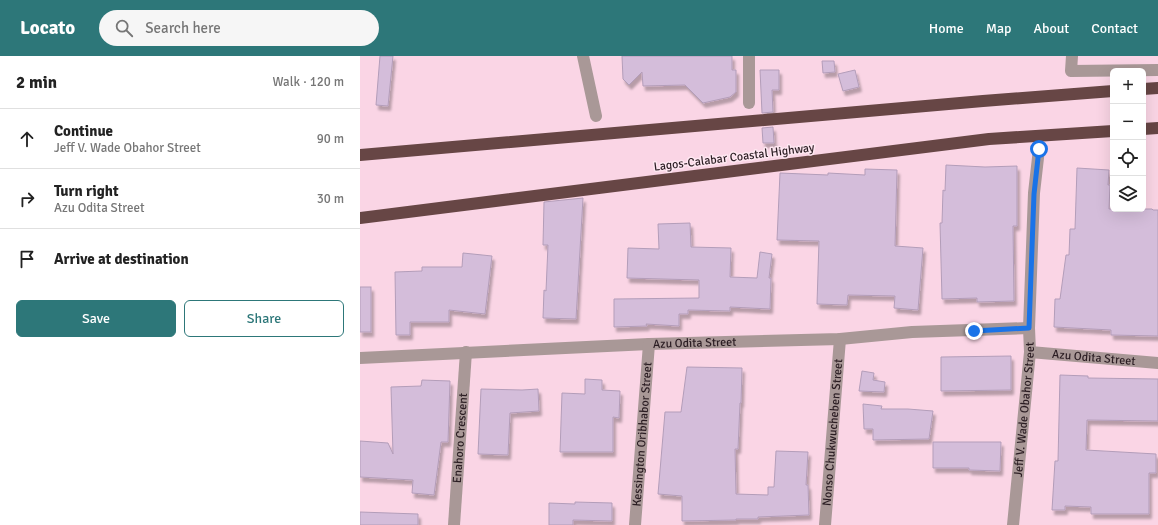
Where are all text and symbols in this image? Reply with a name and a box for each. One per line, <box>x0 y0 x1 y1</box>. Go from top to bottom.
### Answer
search box <box>99 10 379 46</box>
text: Locato <box>20 16 75 40</box>
icon: search <box>113 17 135 39</box>
text: Search here <box>145 19 221 37</box>
text: Home <box>929 20 964 37</box>
text: Map <box>986 20 1011 37</box>
text: About <box>1033 20 1069 37</box>
text: Contact <box>1091 20 1138 37</box>
map controls <box>1110 68 1146 212</box>
button: + <box>1110 68 1146 104</box>
text: 2 min <box>16 72 57 93</box>
text: Walk · 120 m <box>273 74 344 90</box>
button: − <box>1110 104 1146 140</box>
text: Continue <box>54 122 113 140</box>
icon: ahead <box>16 128 38 150</box>
text: 90 m <box>317 131 344 147</box>
text: Jeff V. Wade Obahor Street <box>54 140 201 156</box>
street label: Lagos-Calabar Coastal Highway <box>653 140 816 175</box>
route start <box>1030 140 1048 158</box>
button: locate <box>1110 140 1146 176</box>
button: layers <box>1110 176 1146 212</box>
text: Turn right <box>54 182 119 200</box>
icon: right <box>16 188 38 210</box>
text: 30 m <box>317 191 344 207</box>
text: Azu Odita Street <box>54 200 144 216</box>
icon: arrive <box>16 248 38 270</box>
text: Arrive at destination <box>54 250 189 268</box>
button: Save <box>16 300 176 337</box>
button: Share <box>184 300 344 337</box>
route end <box>965 322 983 340</box>
street label: Azu Odita Street <box>653 335 737 352</box>
street label: Jeff V. Wade Obahor Street <box>1011 342 1038 478</box>
street label: Azu Odita Street <box>1051 347 1136 369</box>
street label: Nonso Chukwucheben Street <box>820 358 846 507</box>
street label: Kessington Oribhabor Street <box>629 361 656 507</box>
street label: Enahoro Crescent <box>450 393 471 484</box>

